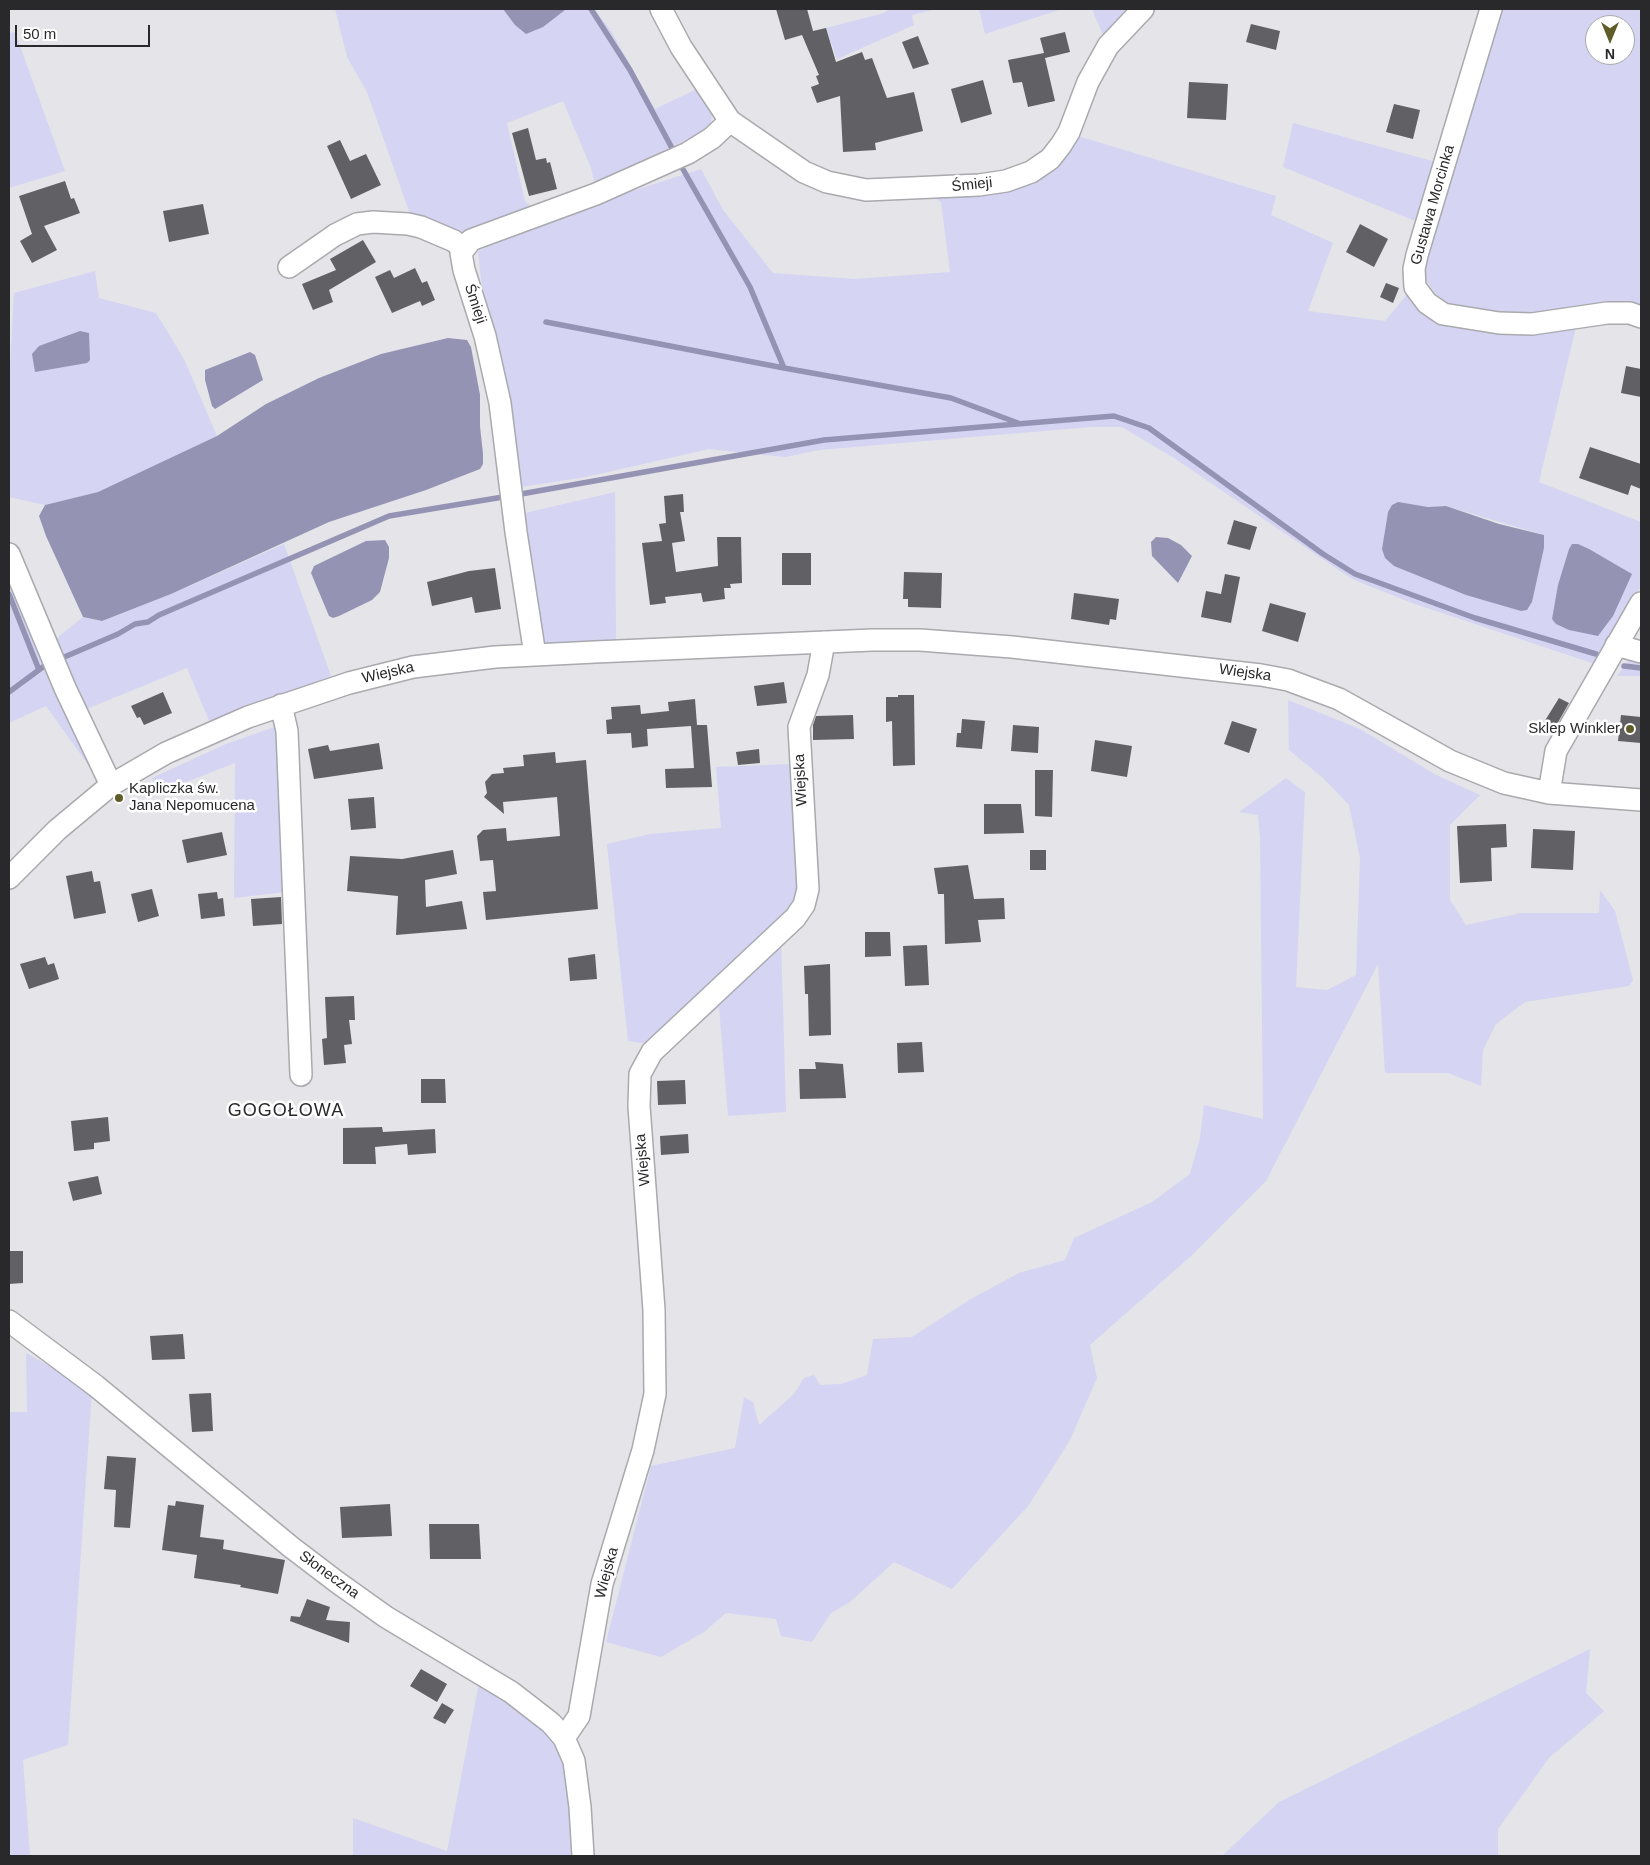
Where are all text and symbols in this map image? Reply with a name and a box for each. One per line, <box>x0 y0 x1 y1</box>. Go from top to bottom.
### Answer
scale bar <box>18 15 152 47</box>
north arrow <box>1585 15 1635 65</box>
text: 50 m <box>23 25 56 42</box>
text: N <box>1605 46 1615 62</box>
street label: Gustawa Morcinka <box>1407 143 1459 267</box>
street label: Śmieji <box>951 174 993 196</box>
street label: Śmieji <box>460 282 490 326</box>
street label: Wiejska <box>360 658 416 688</box>
street label: Wiejska <box>1218 660 1272 686</box>
place label: Sklep Winkler <box>1528 720 1620 738</box>
marker: Sklep Winkler <box>1624 723 1636 735</box>
street label: Wiejska <box>791 753 811 807</box>
place label: Kapliczka św. Jana Nepomucena <box>129 780 255 815</box>
marker: Kapliczka św. Jana Nepomucena <box>113 792 125 804</box>
district label: GOGOŁOWA <box>227 1100 345 1122</box>
street label: Wiejska <box>632 1133 654 1187</box>
street label: Wiejska <box>592 1545 622 1601</box>
street label: Słoneczna <box>295 1547 363 1603</box>

